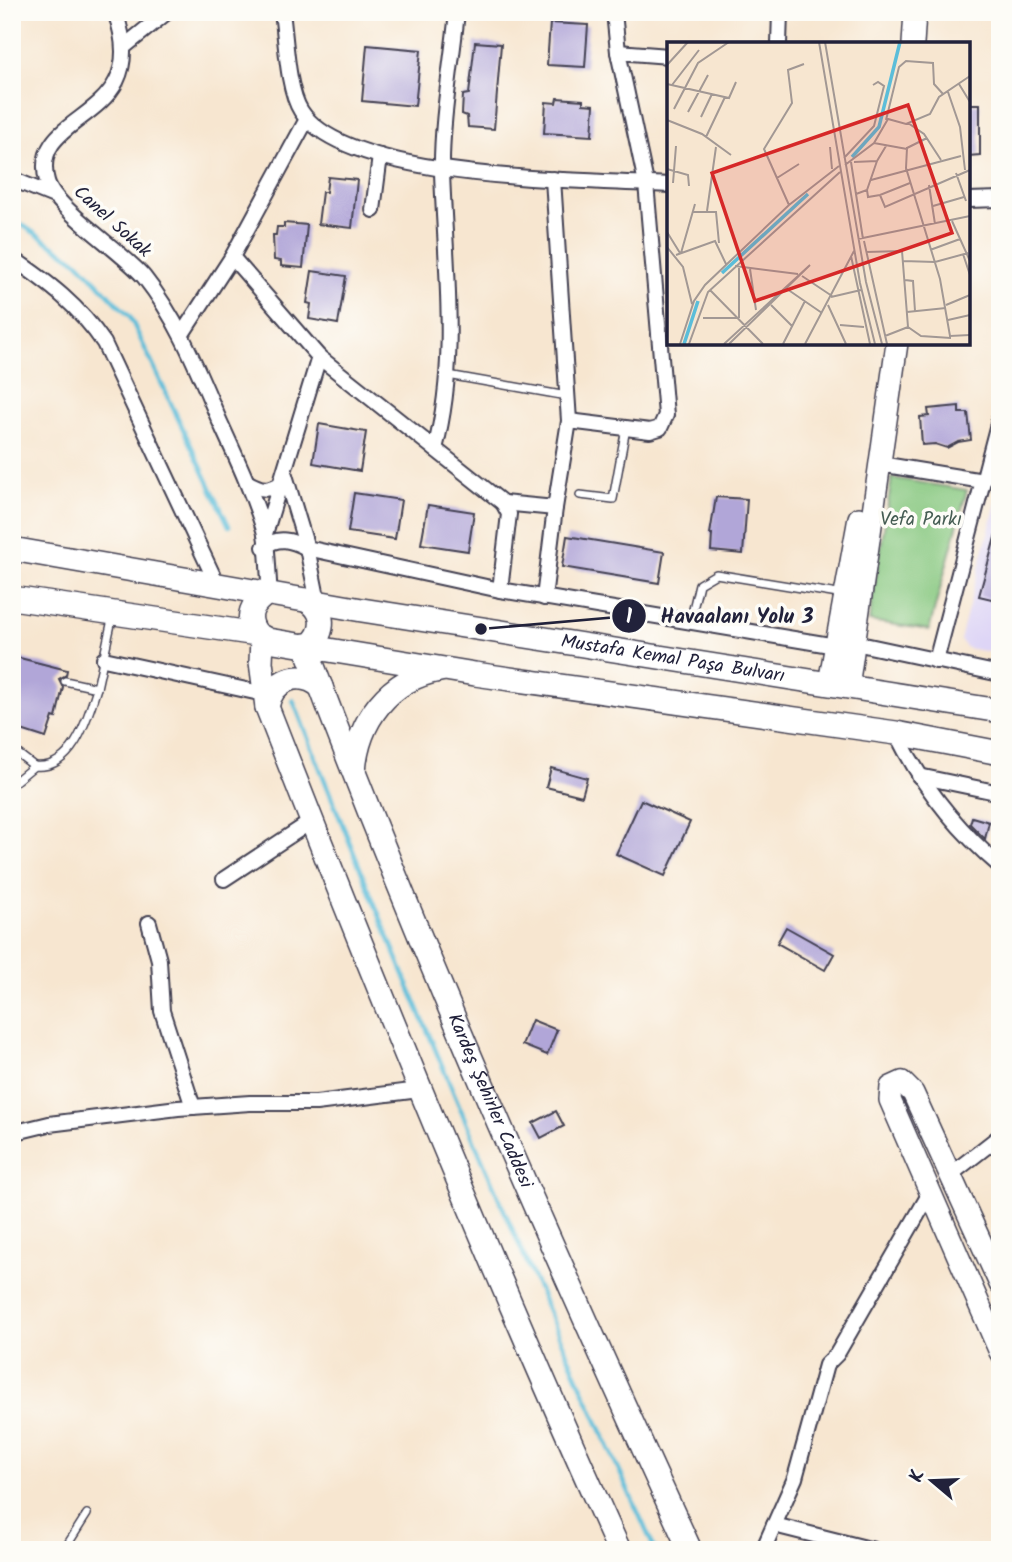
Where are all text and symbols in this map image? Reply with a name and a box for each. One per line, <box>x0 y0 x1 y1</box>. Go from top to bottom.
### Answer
inset map <box>667 42 970 345</box>
street label: Canel Sokak <box>66 179 158 266</box>
park label: Vefa Parkı <box>880 505 962 535</box>
callout: Havaalanı Yolu 3 <box>612 595 828 637</box>
text: 1 <box>626 601 633 634</box>
text: Havaalanı Yolu 3 <box>661 601 814 634</box>
street label: Mustafa Kemal Paşa Bulvarı <box>559 627 787 692</box>
street label: Kardeş Şehirler Caddesi <box>439 1009 541 1195</box>
north arrow <box>897 1446 967 1516</box>
text: K <box>902 1466 934 1486</box>

